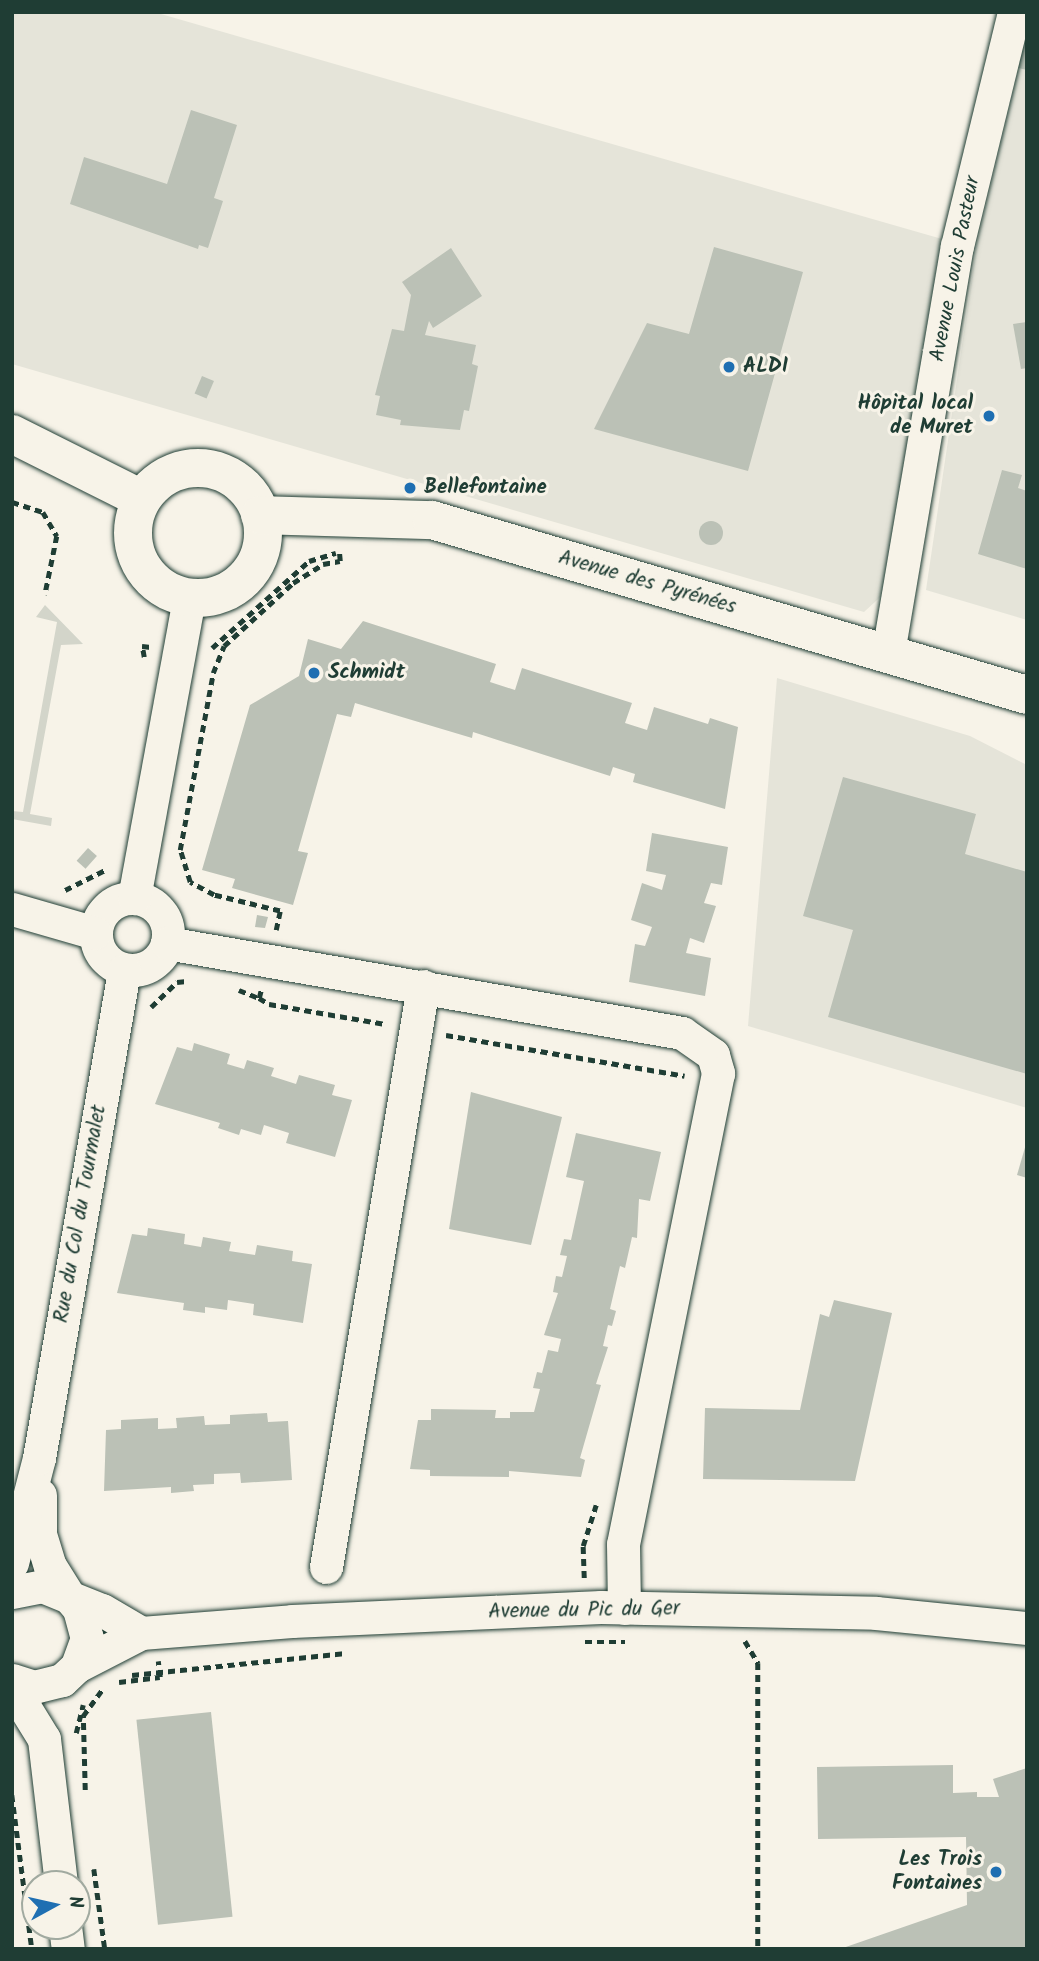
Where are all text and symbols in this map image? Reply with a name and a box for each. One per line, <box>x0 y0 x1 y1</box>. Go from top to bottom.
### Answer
street label: Avenue Louis Pasteur <box>926 174 986 364</box>
place label: ALDI <box>743 354 788 380</box>
marker: ALDI <box>721 359 737 375</box>
place label: Hôpital local de Muret <box>858 391 973 441</box>
marker: Hôpital local de Muret <box>979 406 999 426</box>
place label: Bellefontaine <box>424 475 547 501</box>
marker: Bellefontaine <box>402 480 418 496</box>
street label: Avenue des Pyrénées <box>555 546 739 620</box>
place label: Schmidt <box>328 660 405 686</box>
marker: Schmidt <box>306 665 322 681</box>
street label: Rue du Col du Tourmalet <box>49 1103 113 1325</box>
street label: Avenue du Pic du Ger <box>488 1597 680 1625</box>
place label: Les Trois Fontaines <box>892 1847 982 1897</box>
marker: Les Trois Fontaines <box>988 1864 1004 1880</box>
north arrow <box>21 1870 91 1940</box>
text: N <box>59 1894 91 1910</box>

